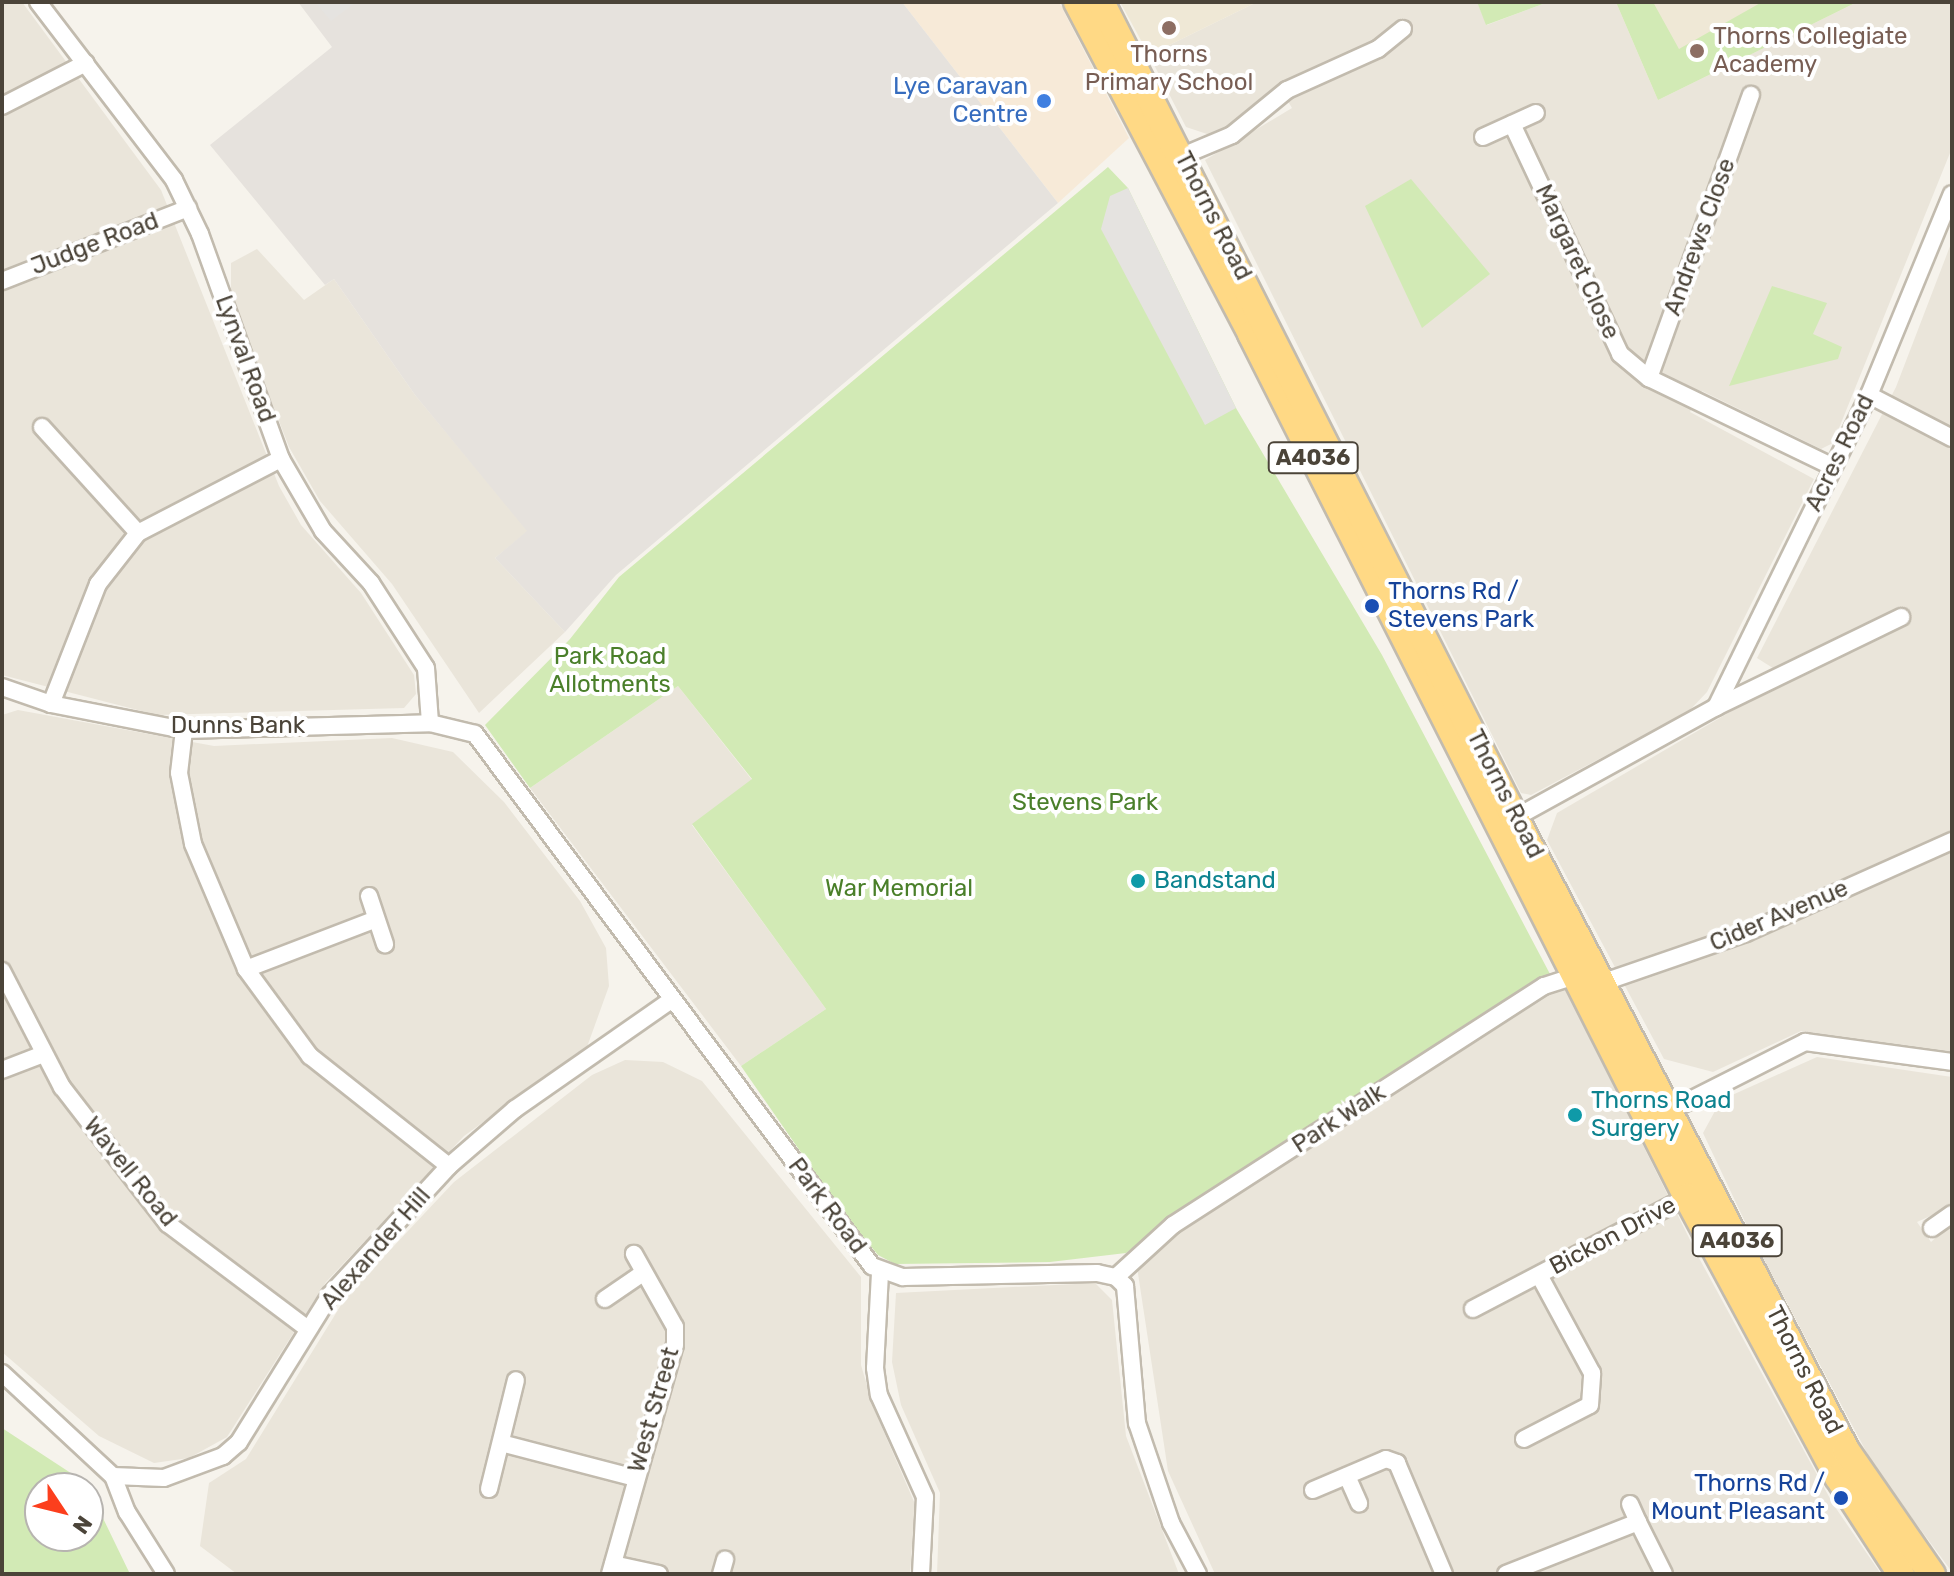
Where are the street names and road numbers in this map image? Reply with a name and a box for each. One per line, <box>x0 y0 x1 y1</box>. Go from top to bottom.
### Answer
street label: Thorns Road <box>1168 147 1258 285</box>
street label: Andrews Close <box>1658 154 1742 320</box>
street label: Margaret Close <box>1529 180 1625 344</box>
street label: Judge Road <box>27 206 163 282</box>
street label: Lynval Road <box>209 291 281 427</box>
street label: Acres Road <box>1799 390 1881 516</box>
road number: A4036 <box>1267 440 1359 476</box>
street label: Dunns Bank <box>171 712 305 740</box>
street label: Thorns Road <box>1460 725 1550 863</box>
street label: Cider Avenue <box>1705 874 1853 958</box>
street label: Park Walk <box>1287 1078 1391 1160</box>
street label: Wavell Road <box>77 1111 183 1233</box>
street label: Park Road <box>782 1152 872 1260</box>
street label: Alexander Hill <box>315 1182 437 1316</box>
street label: Bickon Drive <box>1545 1191 1681 1281</box>
road number: A4036 <box>1691 1223 1783 1259</box>
street label: Thorns Road <box>1759 1301 1849 1439</box>
street label: West Street <box>622 1344 686 1476</box>

